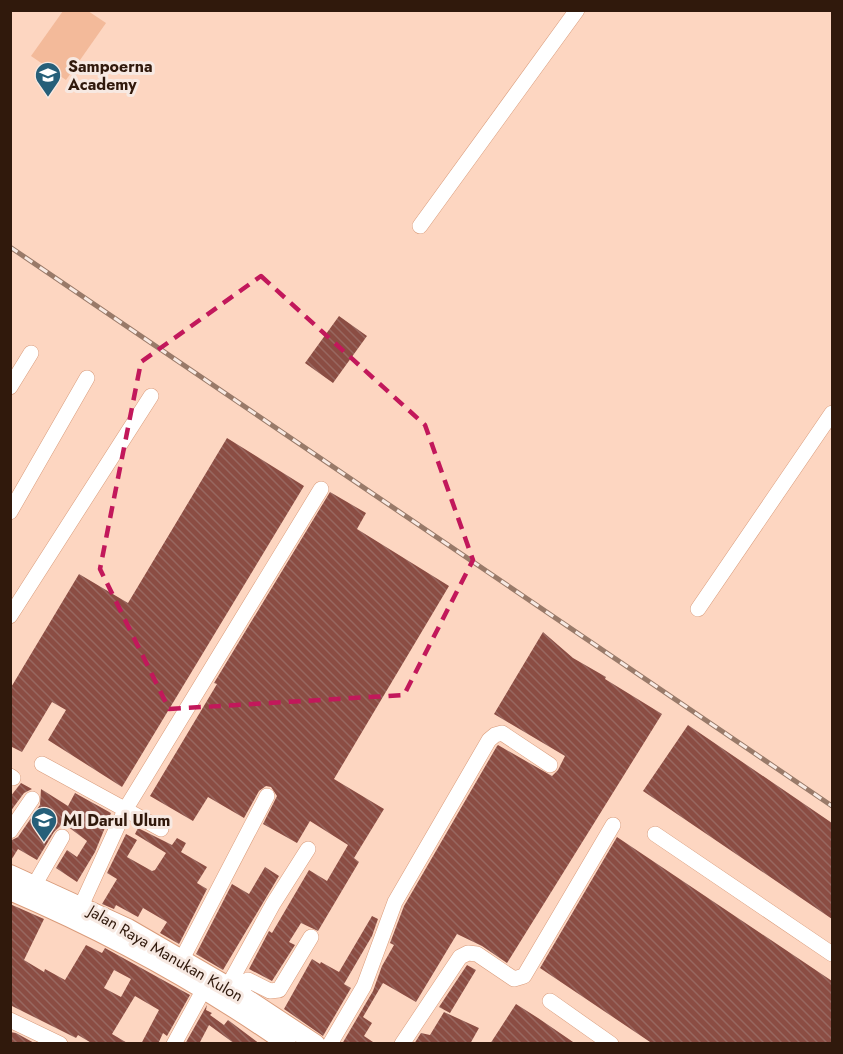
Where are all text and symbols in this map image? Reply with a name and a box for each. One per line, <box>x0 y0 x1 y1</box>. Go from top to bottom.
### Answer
place label: Sampoerna Academy <box>67 55 153 96</box>
school or university icon: Sampoerna Academy <box>33 60 63 98</box>
school or university icon: MI Darul Ulum <box>29 805 59 843</box>
place label: MI Darul Ulum <box>63 809 170 832</box>
street label: Jalan Raya Manukan Kulon <box>82 899 247 1007</box>

